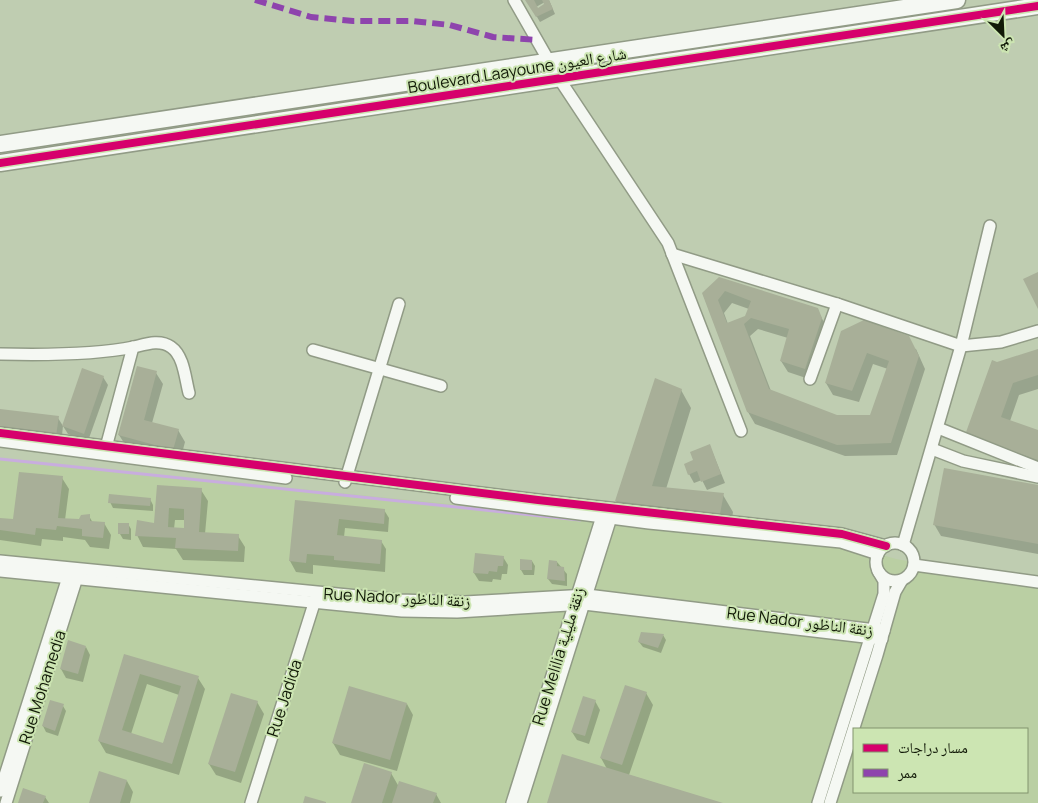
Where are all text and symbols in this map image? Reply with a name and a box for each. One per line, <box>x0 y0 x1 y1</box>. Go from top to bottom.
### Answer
north arrow <box>978 10 1028 60</box>
text: ش <box>998 36 1019 59</box>
street label: Boulevard Laayoune شارع العيون <box>406 42 628 98</box>
street label: Rue Nador زنقة الناظور <box>323 582 471 612</box>
street label: Rue Melilia زنقة مليلية <box>527 584 589 728</box>
street label: Rue Nador زنقة الناظور <box>726 601 874 641</box>
street label: Rue Mohamedia <box>13 627 71 747</box>
street label: Rue Jadida <box>261 657 307 739</box>
legend <box>853 728 1028 793</box>
text: مسار دراجات <box>898 737 968 758</box>
text: ممر <box>897 762 917 783</box>

